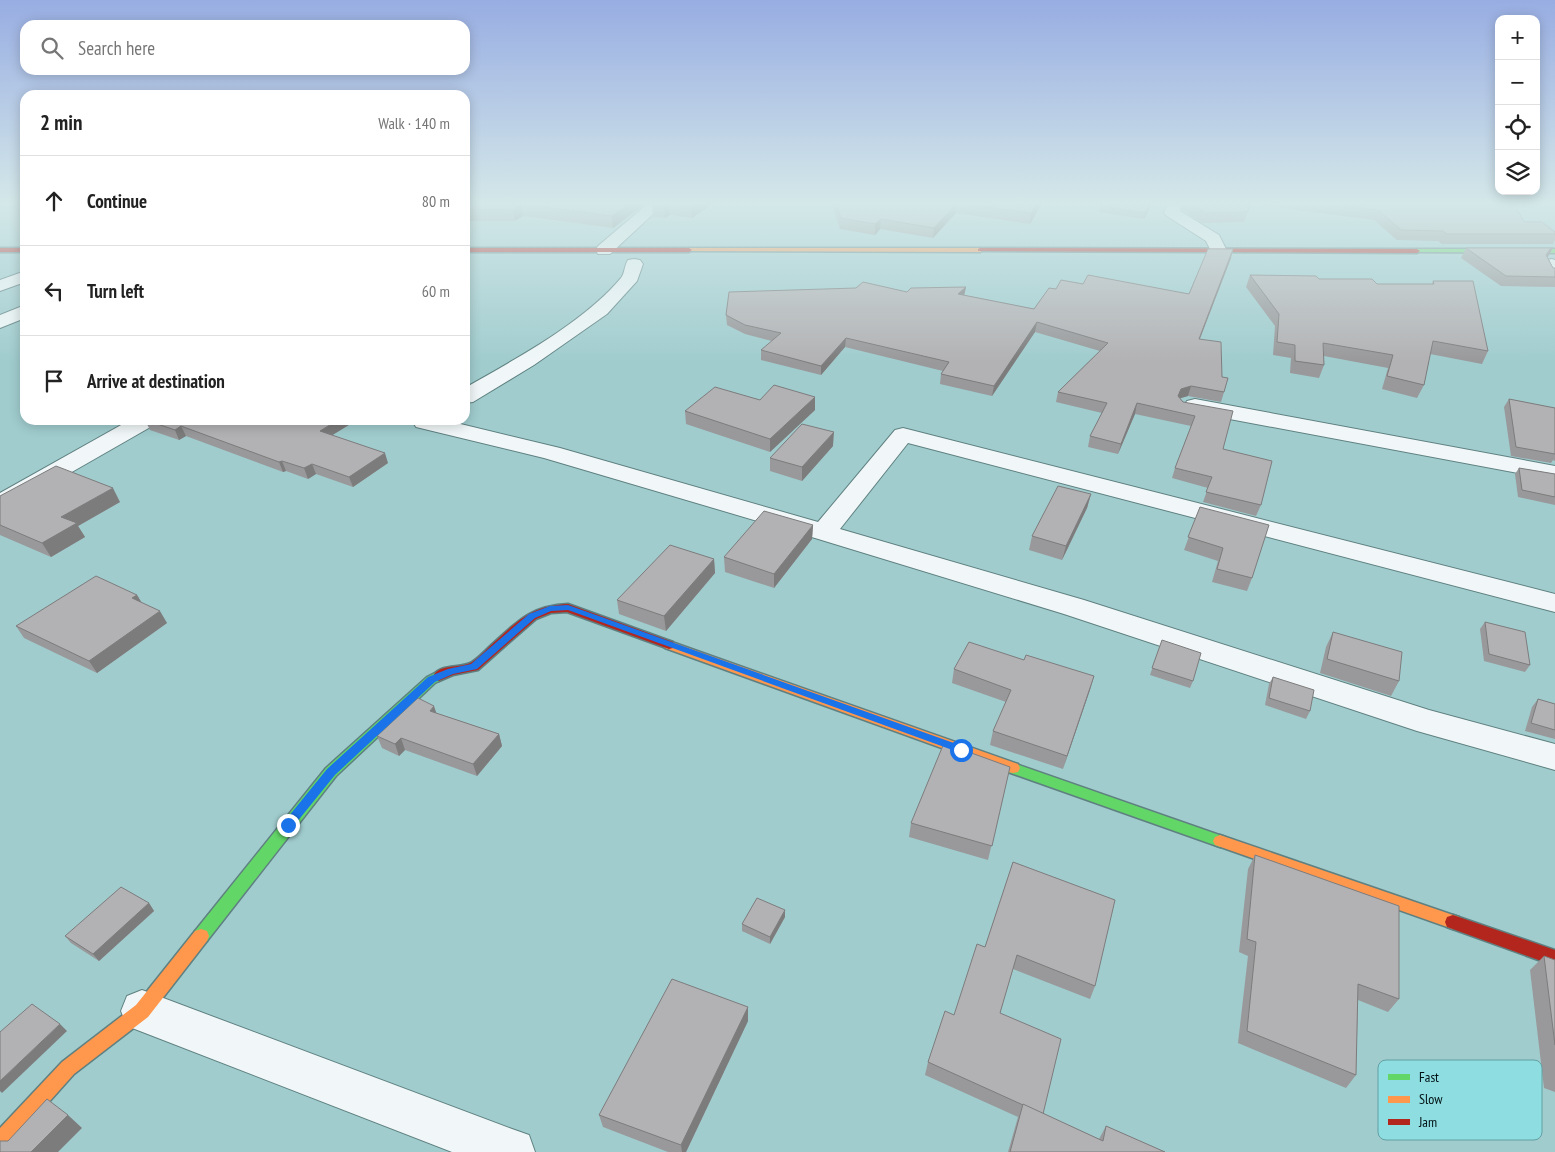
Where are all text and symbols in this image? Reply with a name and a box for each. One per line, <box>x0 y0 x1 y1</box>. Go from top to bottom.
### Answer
map controls <box>1495 15 1540 195</box>
button: + <box>1495 15 1540 60</box>
search box <box>20 20 470 75</box>
icon: search <box>38 34 66 62</box>
text: Search here <box>78 36 155 60</box>
button: − <box>1495 60 1540 105</box>
button: locate <box>1495 105 1540 150</box>
text: 2 min <box>40 109 82 136</box>
text: Walk · 140 m <box>378 113 450 133</box>
button: layers <box>1495 150 1540 195</box>
icon: ahead <box>40 187 68 215</box>
text: Continue <box>87 189 147 213</box>
text: 80 m <box>422 191 450 211</box>
icon: left <box>40 277 68 305</box>
text: Turn left <box>87 279 144 303</box>
text: 60 m <box>422 281 450 301</box>
icon: arrive <box>40 367 68 395</box>
text: Arrive at destination <box>87 369 225 393</box>
route start <box>950 739 973 762</box>
route end <box>277 814 300 837</box>
legend <box>1378 1060 1542 1140</box>
text: Fast <box>1419 1068 1439 1086</box>
text: Slow <box>1419 1090 1443 1108</box>
text: Jam <box>1418 1113 1437 1131</box>

